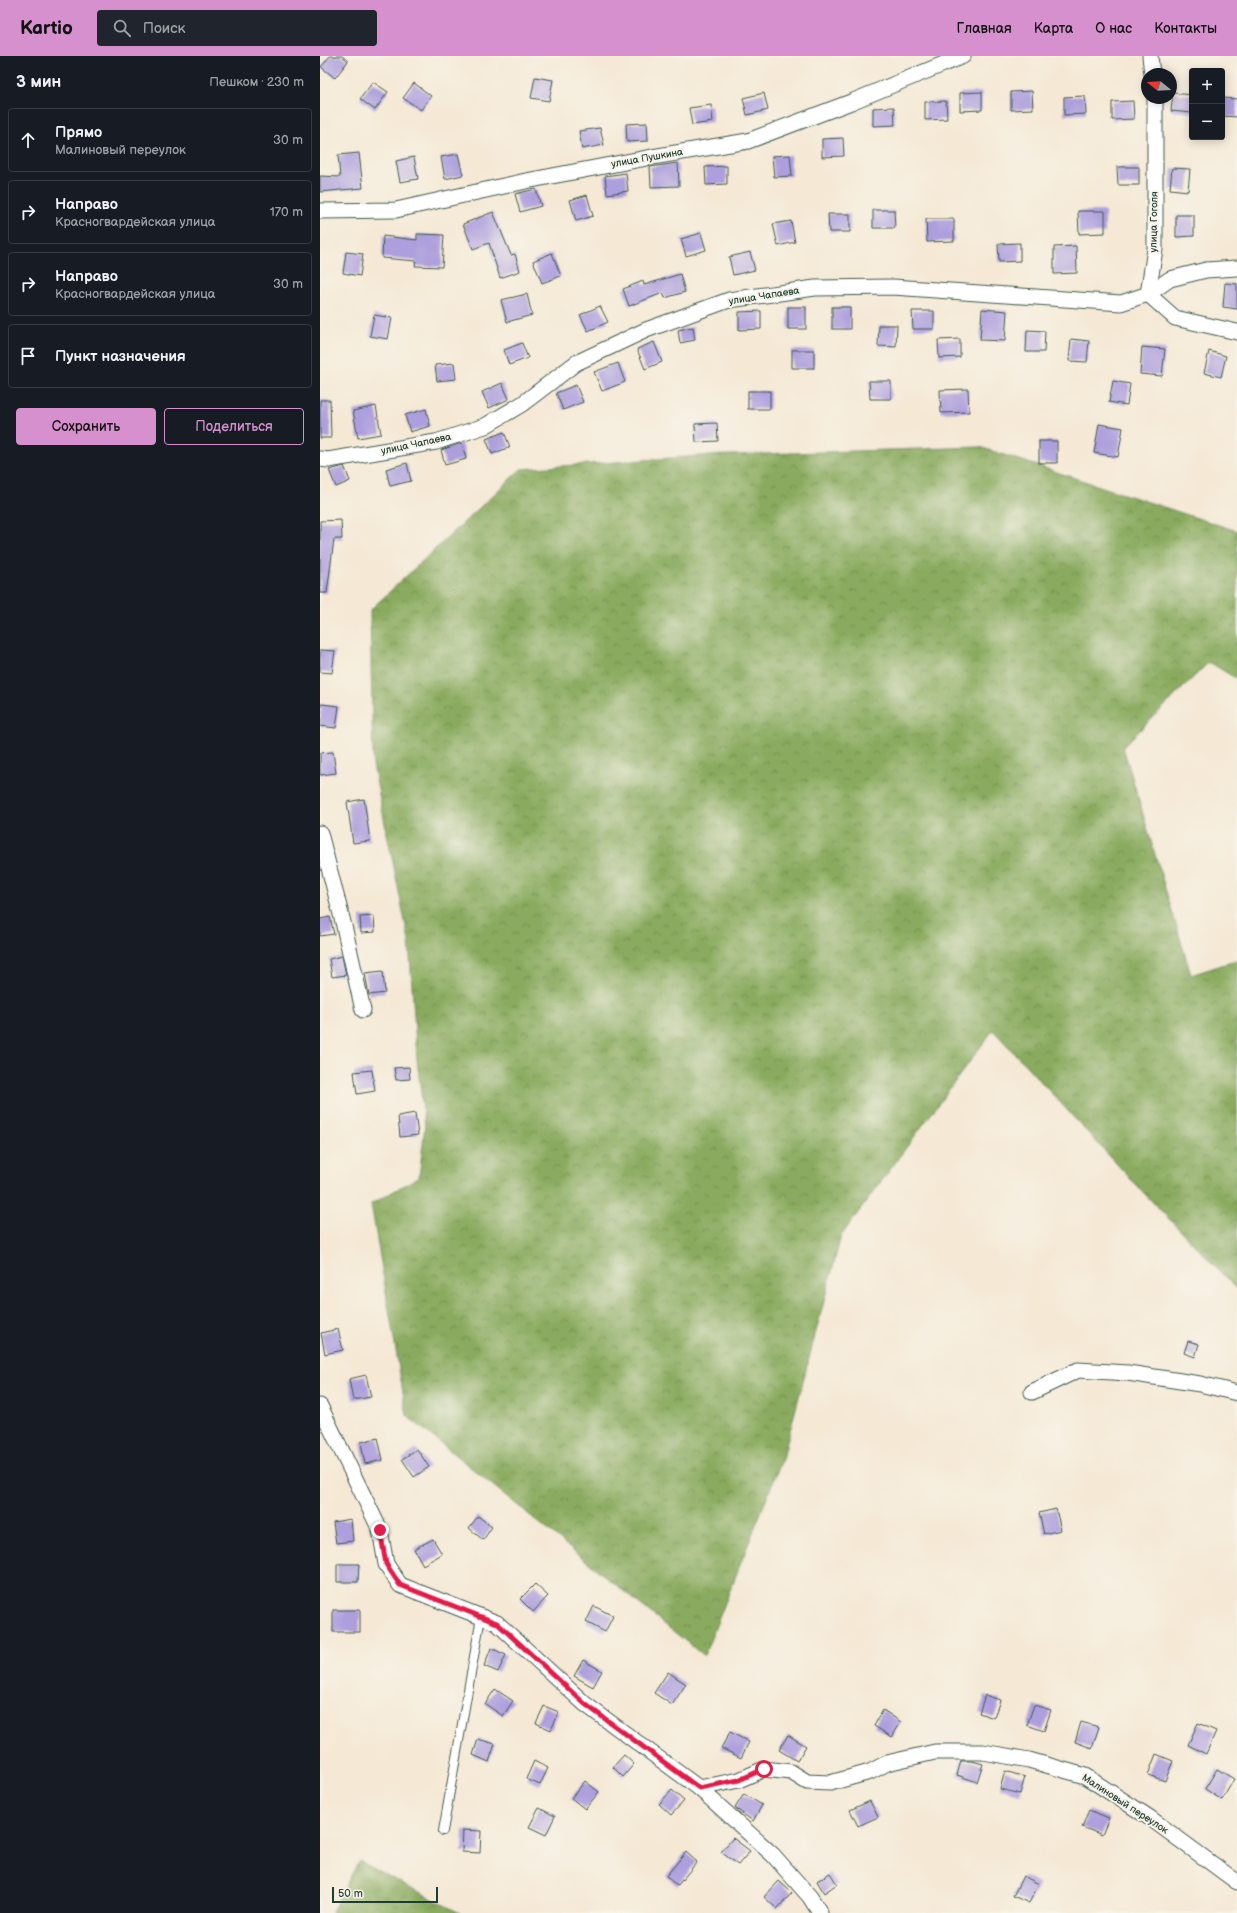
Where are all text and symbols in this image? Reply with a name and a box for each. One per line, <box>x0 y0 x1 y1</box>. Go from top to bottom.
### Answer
search box <box>97 10 377 46</box>
text: Kartio <box>20 17 73 40</box>
icon: search <box>111 17 133 39</box>
text: Поиск <box>143 19 186 38</box>
text: Главная <box>957 20 1012 37</box>
text: Карта <box>1034 20 1073 37</box>
text: О нас <box>1095 20 1132 37</box>
text: Контакты <box>1154 20 1217 37</box>
north arrow <box>1141 68 1177 104</box>
map controls <box>1189 68 1225 140</box>
button: + <box>1189 68 1225 104</box>
text: 3 мин <box>16 72 61 92</box>
text: Пешком · 230 m <box>209 74 304 90</box>
button: − <box>1189 104 1225 140</box>
text: Прямо <box>55 123 102 142</box>
icon: ahead <box>17 129 39 151</box>
text: 30 m <box>273 132 303 148</box>
text: Малиновый переулок <box>55 142 186 158</box>
street label: улица Пушкина <box>610 146 684 170</box>
street label: улица Гоголя <box>1147 191 1161 253</box>
text: Направо <box>55 195 118 214</box>
icon: right <box>17 201 39 223</box>
text: 170 m <box>270 204 303 220</box>
text: Красногвардейская улица <box>55 214 216 230</box>
text: Направо <box>55 267 118 286</box>
icon: right <box>17 273 39 295</box>
text: 30 m <box>273 276 303 292</box>
street label: улица Чапаева <box>728 284 800 308</box>
text: Красногвардейская улица <box>55 286 216 302</box>
icon: arrive <box>17 345 39 367</box>
text: Пункт назначения <box>55 347 186 366</box>
button: Сохранить <box>16 408 156 445</box>
button: Поделиться <box>164 408 304 445</box>
street label: улица Чапаева <box>380 431 452 457</box>
route end <box>371 1521 389 1539</box>
route start <box>755 1760 773 1778</box>
street label: Малиновый переулок <box>1080 1772 1171 1837</box>
scale bar <box>332 1885 438 1904</box>
text: 50 m <box>338 1887 363 1900</box>

